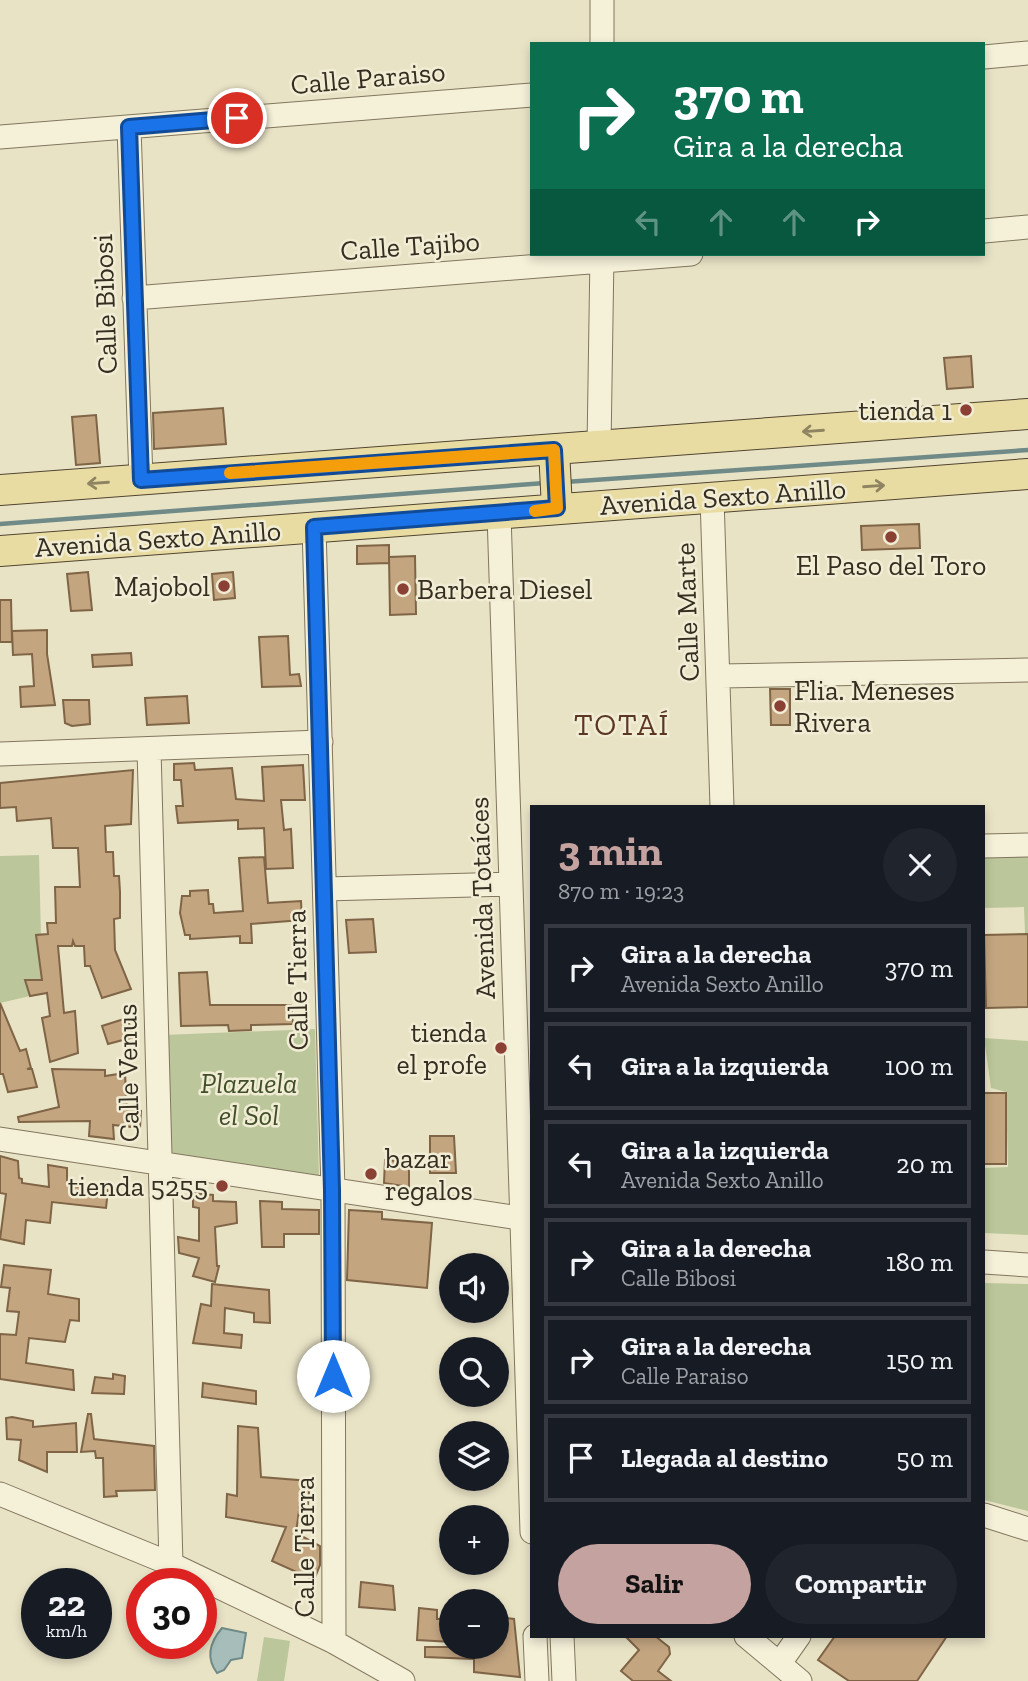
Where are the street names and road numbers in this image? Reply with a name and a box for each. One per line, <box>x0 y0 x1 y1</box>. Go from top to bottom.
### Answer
street label: Calle Paraiso <box>289 55 447 101</box>
street label: Calle Tajibo <box>339 225 481 267</box>
street label: Calle Bibosi <box>86 233 124 375</box>
street label: Avenida Sexto Anillo <box>599 472 847 522</box>
street label: Avenida Sexto Anillo <box>34 514 282 564</box>
street label: Calle Marte <box>668 542 706 682</box>
street label: Avenida Totaíces <box>462 796 502 1000</box>
street label: Calle Tierra <box>279 909 315 1051</box>
street label: Calle Venus <box>110 1003 146 1143</box>
street label: Calle Tierra <box>288 1476 321 1617</box>

